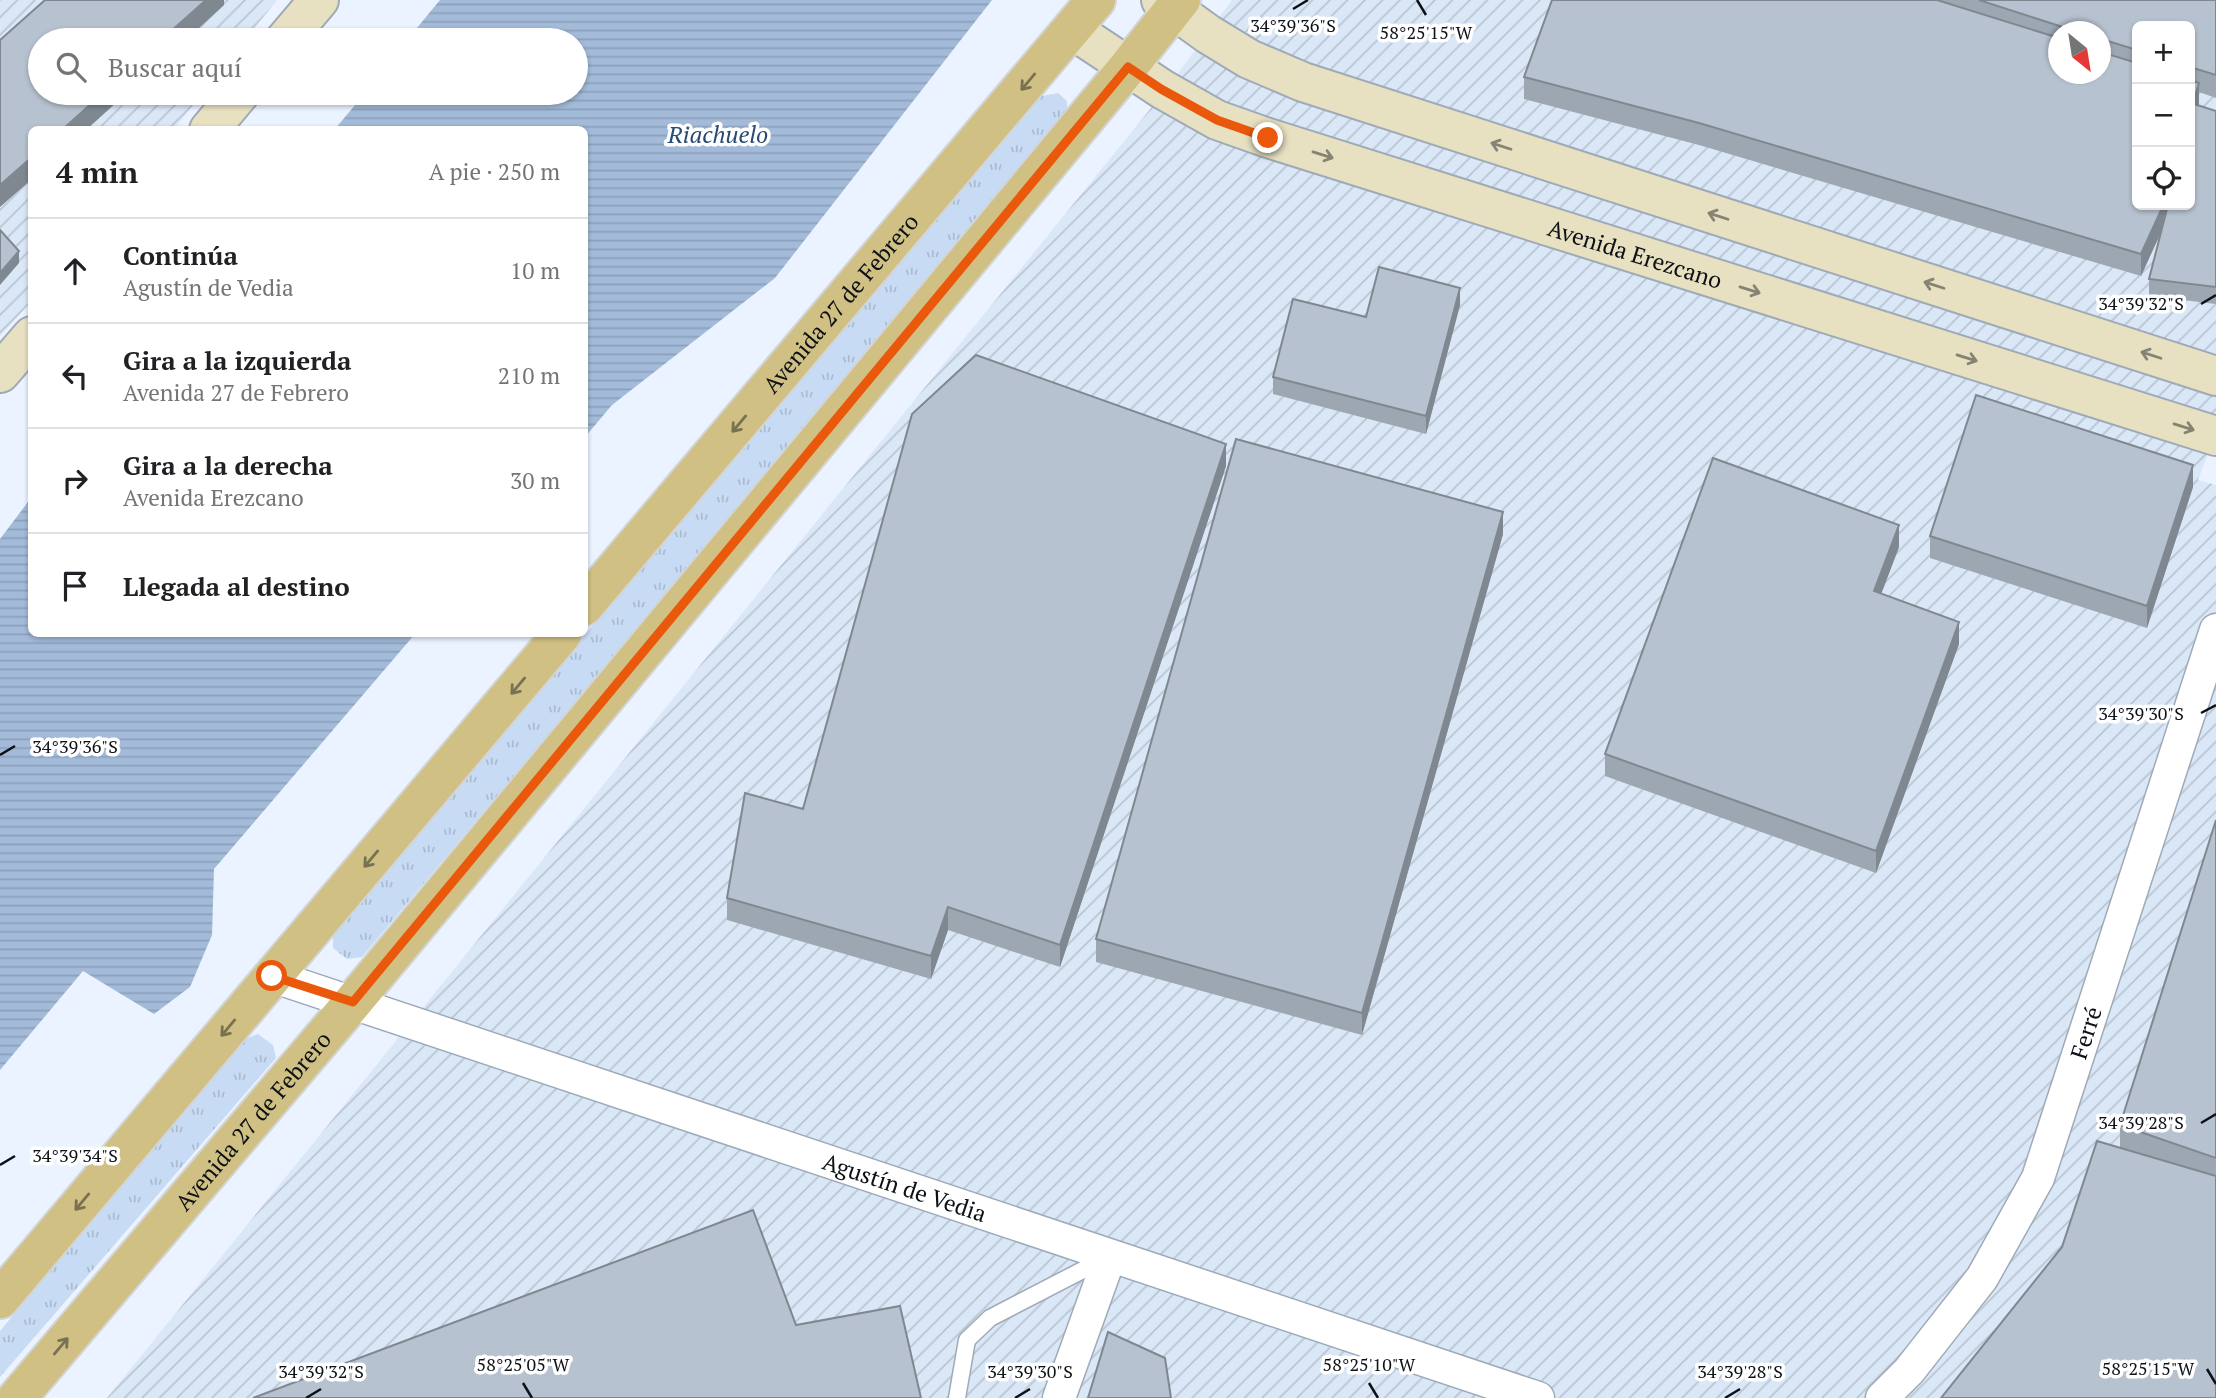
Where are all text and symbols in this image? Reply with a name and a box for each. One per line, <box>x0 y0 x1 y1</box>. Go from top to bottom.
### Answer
text: 34°39'36"S <box>1250 13 1336 37</box>
text: 58°25'15"W <box>1380 20 1473 44</box>
north arrow <box>2048 21 2111 84</box>
map controls <box>2132 21 2195 210</box>
button: + <box>2132 21 2195 84</box>
search box <box>28 28 588 105</box>
icon: search <box>52 48 90 86</box>
text: Buscar aquí <box>108 50 242 84</box>
one-way arrow <box>1021 73 1037 91</box>
button: − <box>2132 84 2195 147</box>
water label: Riachuelo <box>667 118 768 150</box>
route end <box>1252 122 1283 153</box>
one-way arrow <box>1491 139 1513 151</box>
button: locate <box>2132 147 2195 210</box>
one-way arrow <box>1312 149 1334 162</box>
text: 4 min <box>56 152 138 192</box>
text: A pie · 250 m <box>429 156 560 187</box>
street label: Avenida 27 de Febrero <box>755 206 925 399</box>
one-way arrow <box>1707 209 1729 222</box>
street label: Avenida Erezcano <box>1544 212 1726 295</box>
text: Continúa <box>123 238 238 272</box>
icon: ahead <box>56 252 94 290</box>
text: 10 m <box>510 255 560 286</box>
text: Agustín de Vedia <box>123 272 294 303</box>
one-way arrow <box>1924 278 1946 291</box>
one-way arrow <box>1739 284 1761 297</box>
text: 34°39'32"S <box>2098 291 2184 315</box>
text: Gira a la izquierda <box>123 343 351 377</box>
one-way arrow <box>2140 348 2162 361</box>
one-way arrow <box>1956 353 1978 365</box>
icon: left <box>56 357 94 395</box>
text: 210 m <box>498 360 560 391</box>
text: Avenida 27 de Febrero <box>123 377 349 408</box>
one-way arrow <box>731 414 747 432</box>
one-way arrow <box>2173 421 2195 434</box>
text: Gira a la derecha <box>123 448 333 482</box>
icon: right <box>56 462 94 500</box>
text: 30 m <box>510 465 560 496</box>
text: Avenida Erezcano <box>123 482 304 513</box>
icon: arrive <box>56 567 94 605</box>
text: Llegada al destino <box>123 569 350 603</box>
one-way arrow <box>510 676 525 694</box>
text: 34°39'30"S <box>2098 701 2184 725</box>
text: 34°39'36"S <box>32 734 118 758</box>
one-way arrow <box>363 850 378 868</box>
route start <box>256 960 287 991</box>
street label: Ferré <box>2062 1002 2108 1063</box>
one-way arrow <box>220 1018 236 1036</box>
street label: Avenida 27 de Febrero <box>168 1024 337 1217</box>
text: 34°39'28"S <box>2098 1110 2184 1134</box>
text: 34°39'34"S <box>32 1143 118 1167</box>
street label: Agustín de Vedia <box>819 1145 991 1229</box>
one-way arrow <box>74 1192 90 1210</box>
one-way arrow <box>53 1337 69 1355</box>
text: 58°25'05"W <box>477 1352 570 1376</box>
text: 58°25'10"W <box>1323 1352 1416 1376</box>
text: 58°25'15"W <box>2102 1356 2195 1380</box>
text: 34°39'32"S <box>278 1359 364 1383</box>
text: 34°39'30"S <box>987 1359 1073 1383</box>
text: 34°39'28"S <box>1697 1359 1783 1383</box>

